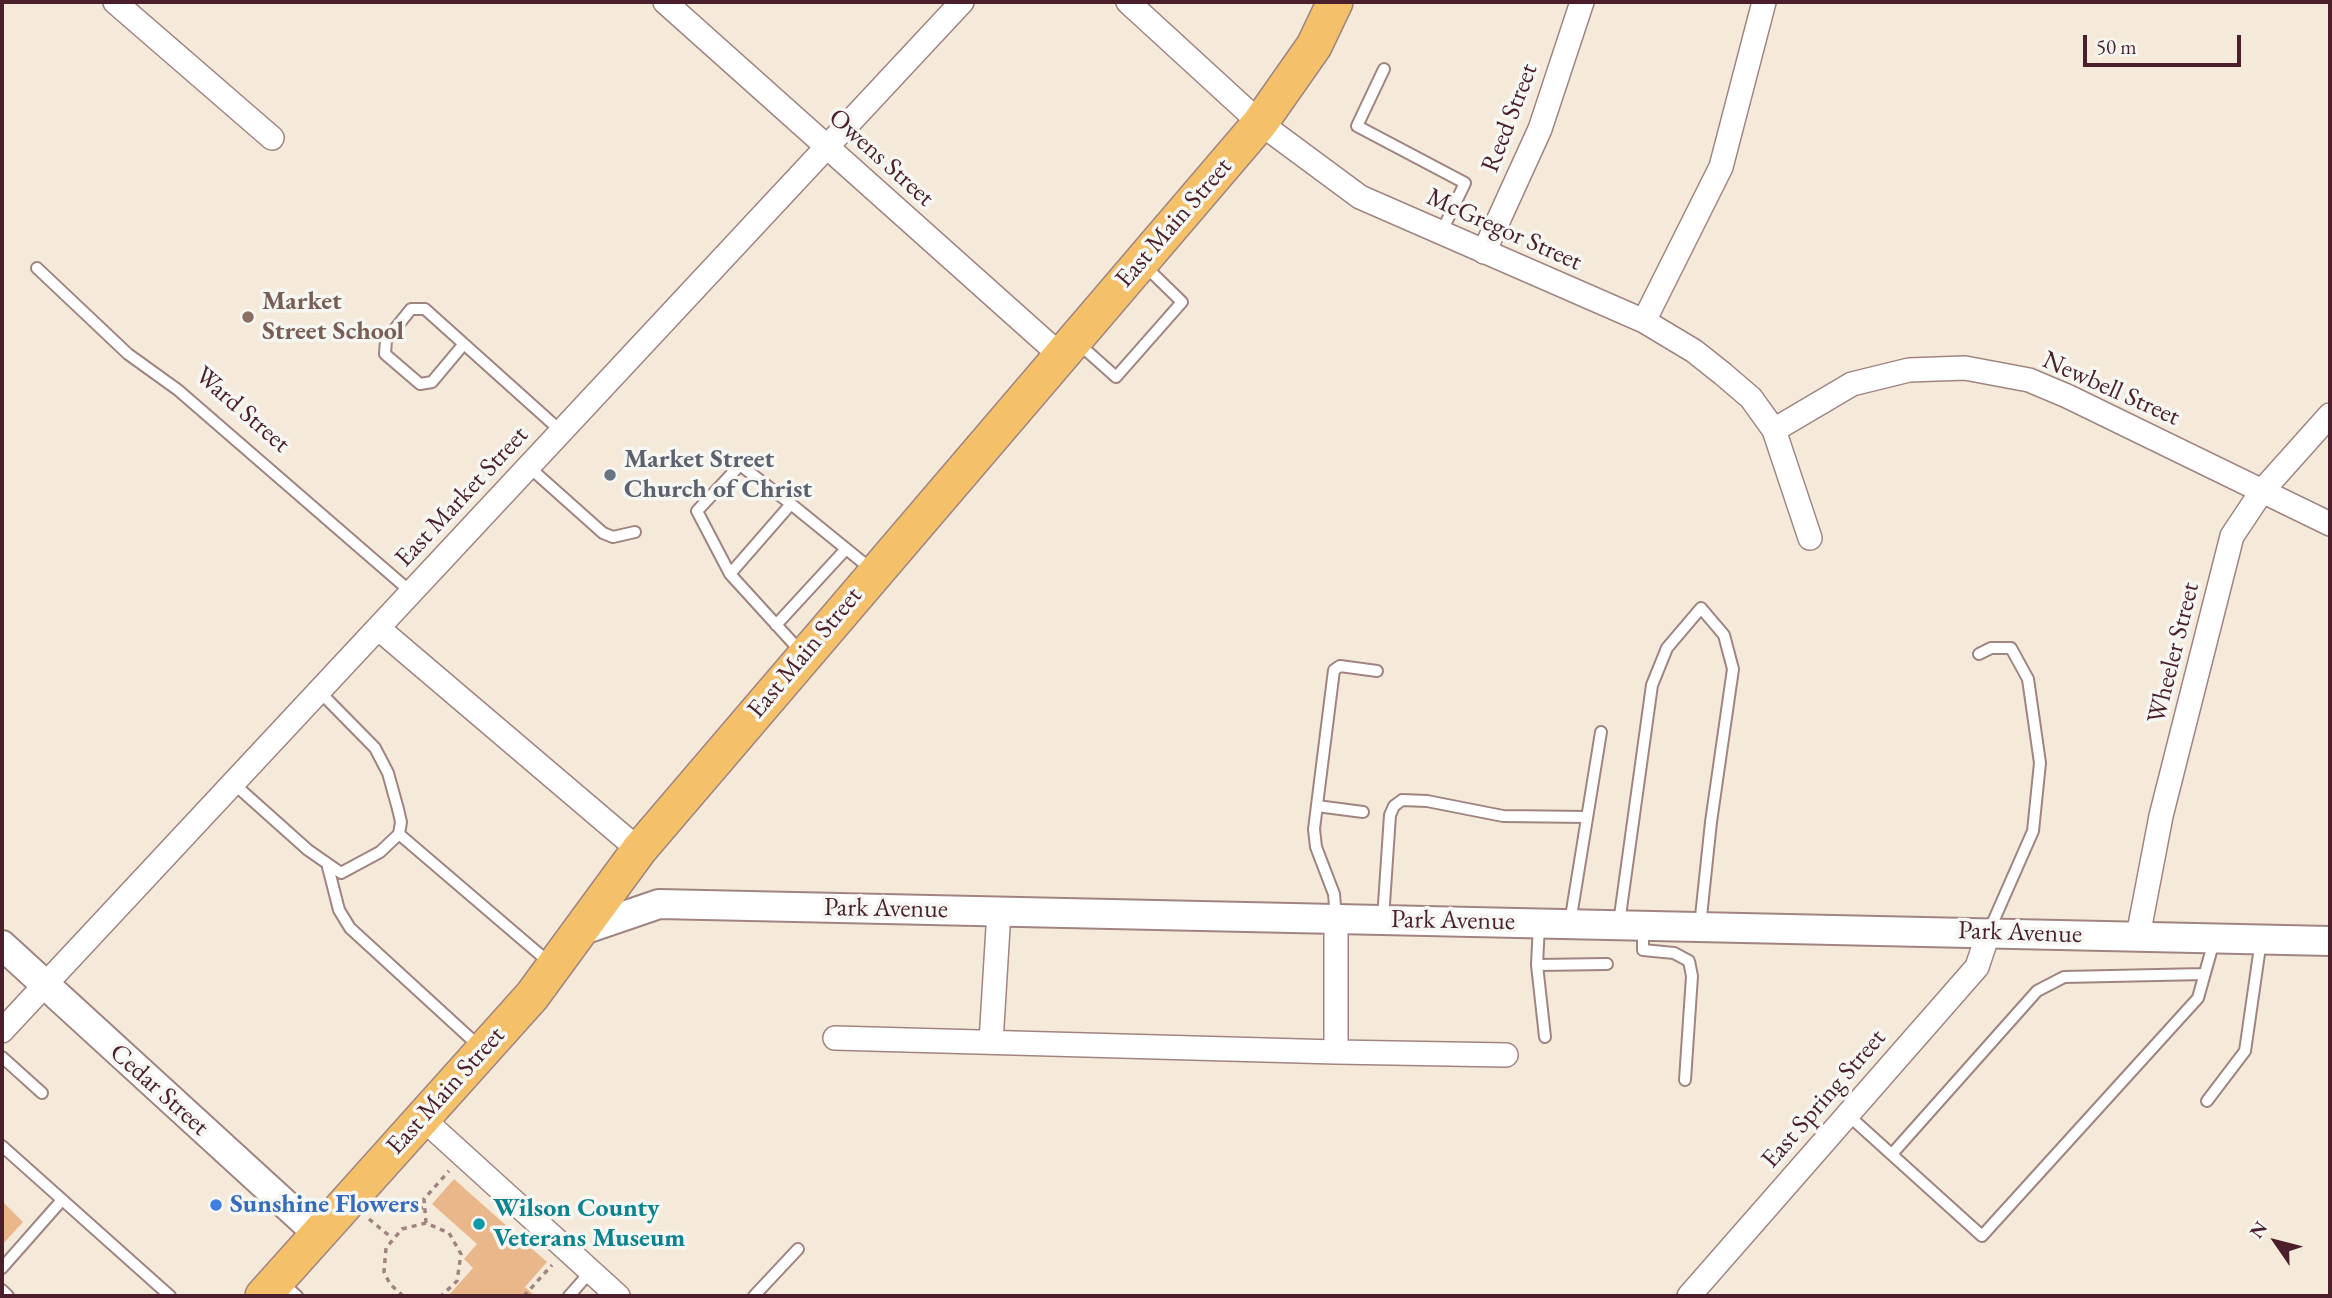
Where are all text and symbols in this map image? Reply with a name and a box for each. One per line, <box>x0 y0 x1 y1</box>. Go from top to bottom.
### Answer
scale bar <box>2087 21 2244 65</box>
text: 50 m <box>2096 33 2137 60</box>
street label: Reed Street <box>1475 59 1545 177</box>
street label: Owens Street <box>822 102 940 214</box>
street label: East Main Street <box>1109 152 1239 294</box>
street label: McGregor Street <box>1422 182 1586 278</box>
place label: Market Street School <box>262 286 404 348</box>
marker: Market Street School <box>240 309 256 325</box>
street label: Newbell Street <box>2038 345 2184 433</box>
street label: Ward Street <box>188 360 296 460</box>
street label: East Market Street <box>389 420 535 574</box>
place label: Market Street Church of Christ <box>624 444 812 505</box>
marker: Market Street Church of Christ <box>602 467 618 483</box>
street label: Wheeler Street <box>2141 579 2207 727</box>
street label: East Main Street <box>741 581 869 725</box>
street label: Park Avenue <box>824 892 948 926</box>
street label: Park Avenue <box>1391 904 1515 938</box>
street label: Park Avenue <box>1957 915 2083 951</box>
street label: East Main Street <box>380 1020 512 1162</box>
street label: East Spring Street <box>1755 1023 1893 1175</box>
street label: Cedar Street <box>103 1037 215 1143</box>
place label: Sunshine Flowers <box>230 1189 419 1221</box>
place label: Wilson County Veterans Museum <box>493 1193 685 1254</box>
marker: Sunshine Flowers <box>208 1197 224 1213</box>
north arrow <box>2241 1207 2311 1277</box>
marker: Wilson County Veterans Museum <box>471 1216 487 1232</box>
text: N <box>2244 1216 2273 1243</box>

